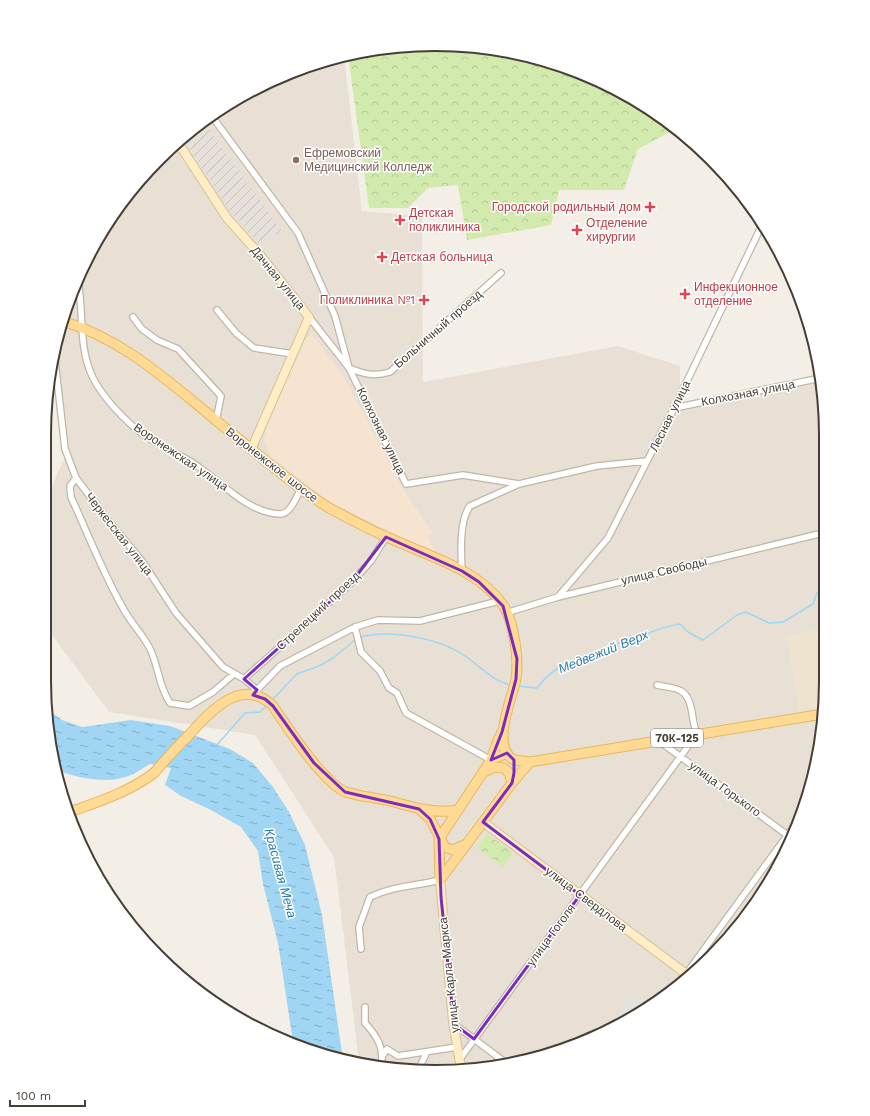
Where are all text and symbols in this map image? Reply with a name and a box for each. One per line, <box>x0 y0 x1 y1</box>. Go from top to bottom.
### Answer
place label: Ефремовский Медицинский Колледж <box>304 146 432 174</box>
marker: Ефремовский Медицинский Колледж <box>291 155 301 165</box>
place label: Городской родильный дом <box>492 200 641 214</box>
marker: Городской родильный дом <box>644 201 656 213</box>
place label: Детская поликлиника <box>409 206 481 234</box>
marker: Детская поликлиника <box>394 214 406 226</box>
place label: Отделение хирургии <box>586 216 648 244</box>
marker: Отделение хирургии <box>571 224 583 236</box>
street label: Дачная улица <box>248 243 308 313</box>
place label: Детская больница <box>391 250 493 264</box>
marker: Детская больница <box>376 251 388 263</box>
place label: Инфекционное отделение <box>694 280 778 308</box>
street label: Больничный проезд <box>391 287 485 371</box>
marker: Инфекционное отделение <box>679 288 691 300</box>
place label: Поликлиника №1 <box>320 293 415 307</box>
marker: Поликлиника №1 <box>418 294 430 306</box>
street label: Колхозная улица <box>700 377 796 409</box>
street label: Лесная улица <box>647 378 693 454</box>
street label: Колхозная улица <box>354 385 408 477</box>
street label: Воронежская улица <box>131 420 231 494</box>
street label: Воронежское шоссе <box>223 425 321 506</box>
street label: Черкесская улица <box>82 490 156 578</box>
street label: улица Свободы <box>620 554 708 588</box>
street label: Стрелецкий проезд <box>273 569 363 653</box>
water label: Медвежий Верх <box>556 626 651 676</box>
road number: 70К-125 <box>651 729 703 747</box>
street label: улица Горького <box>686 758 764 820</box>
water label: Красивая Меча <box>261 827 300 920</box>
street label: улица Свердлова <box>542 864 630 935</box>
street label: улица Гоголя <box>524 901 578 969</box>
street label: улица Карла Маркса <box>436 916 462 1034</box>
scale bar <box>10 1082 85 1108</box>
text: 100 m <box>16 1089 51 1103</box>

